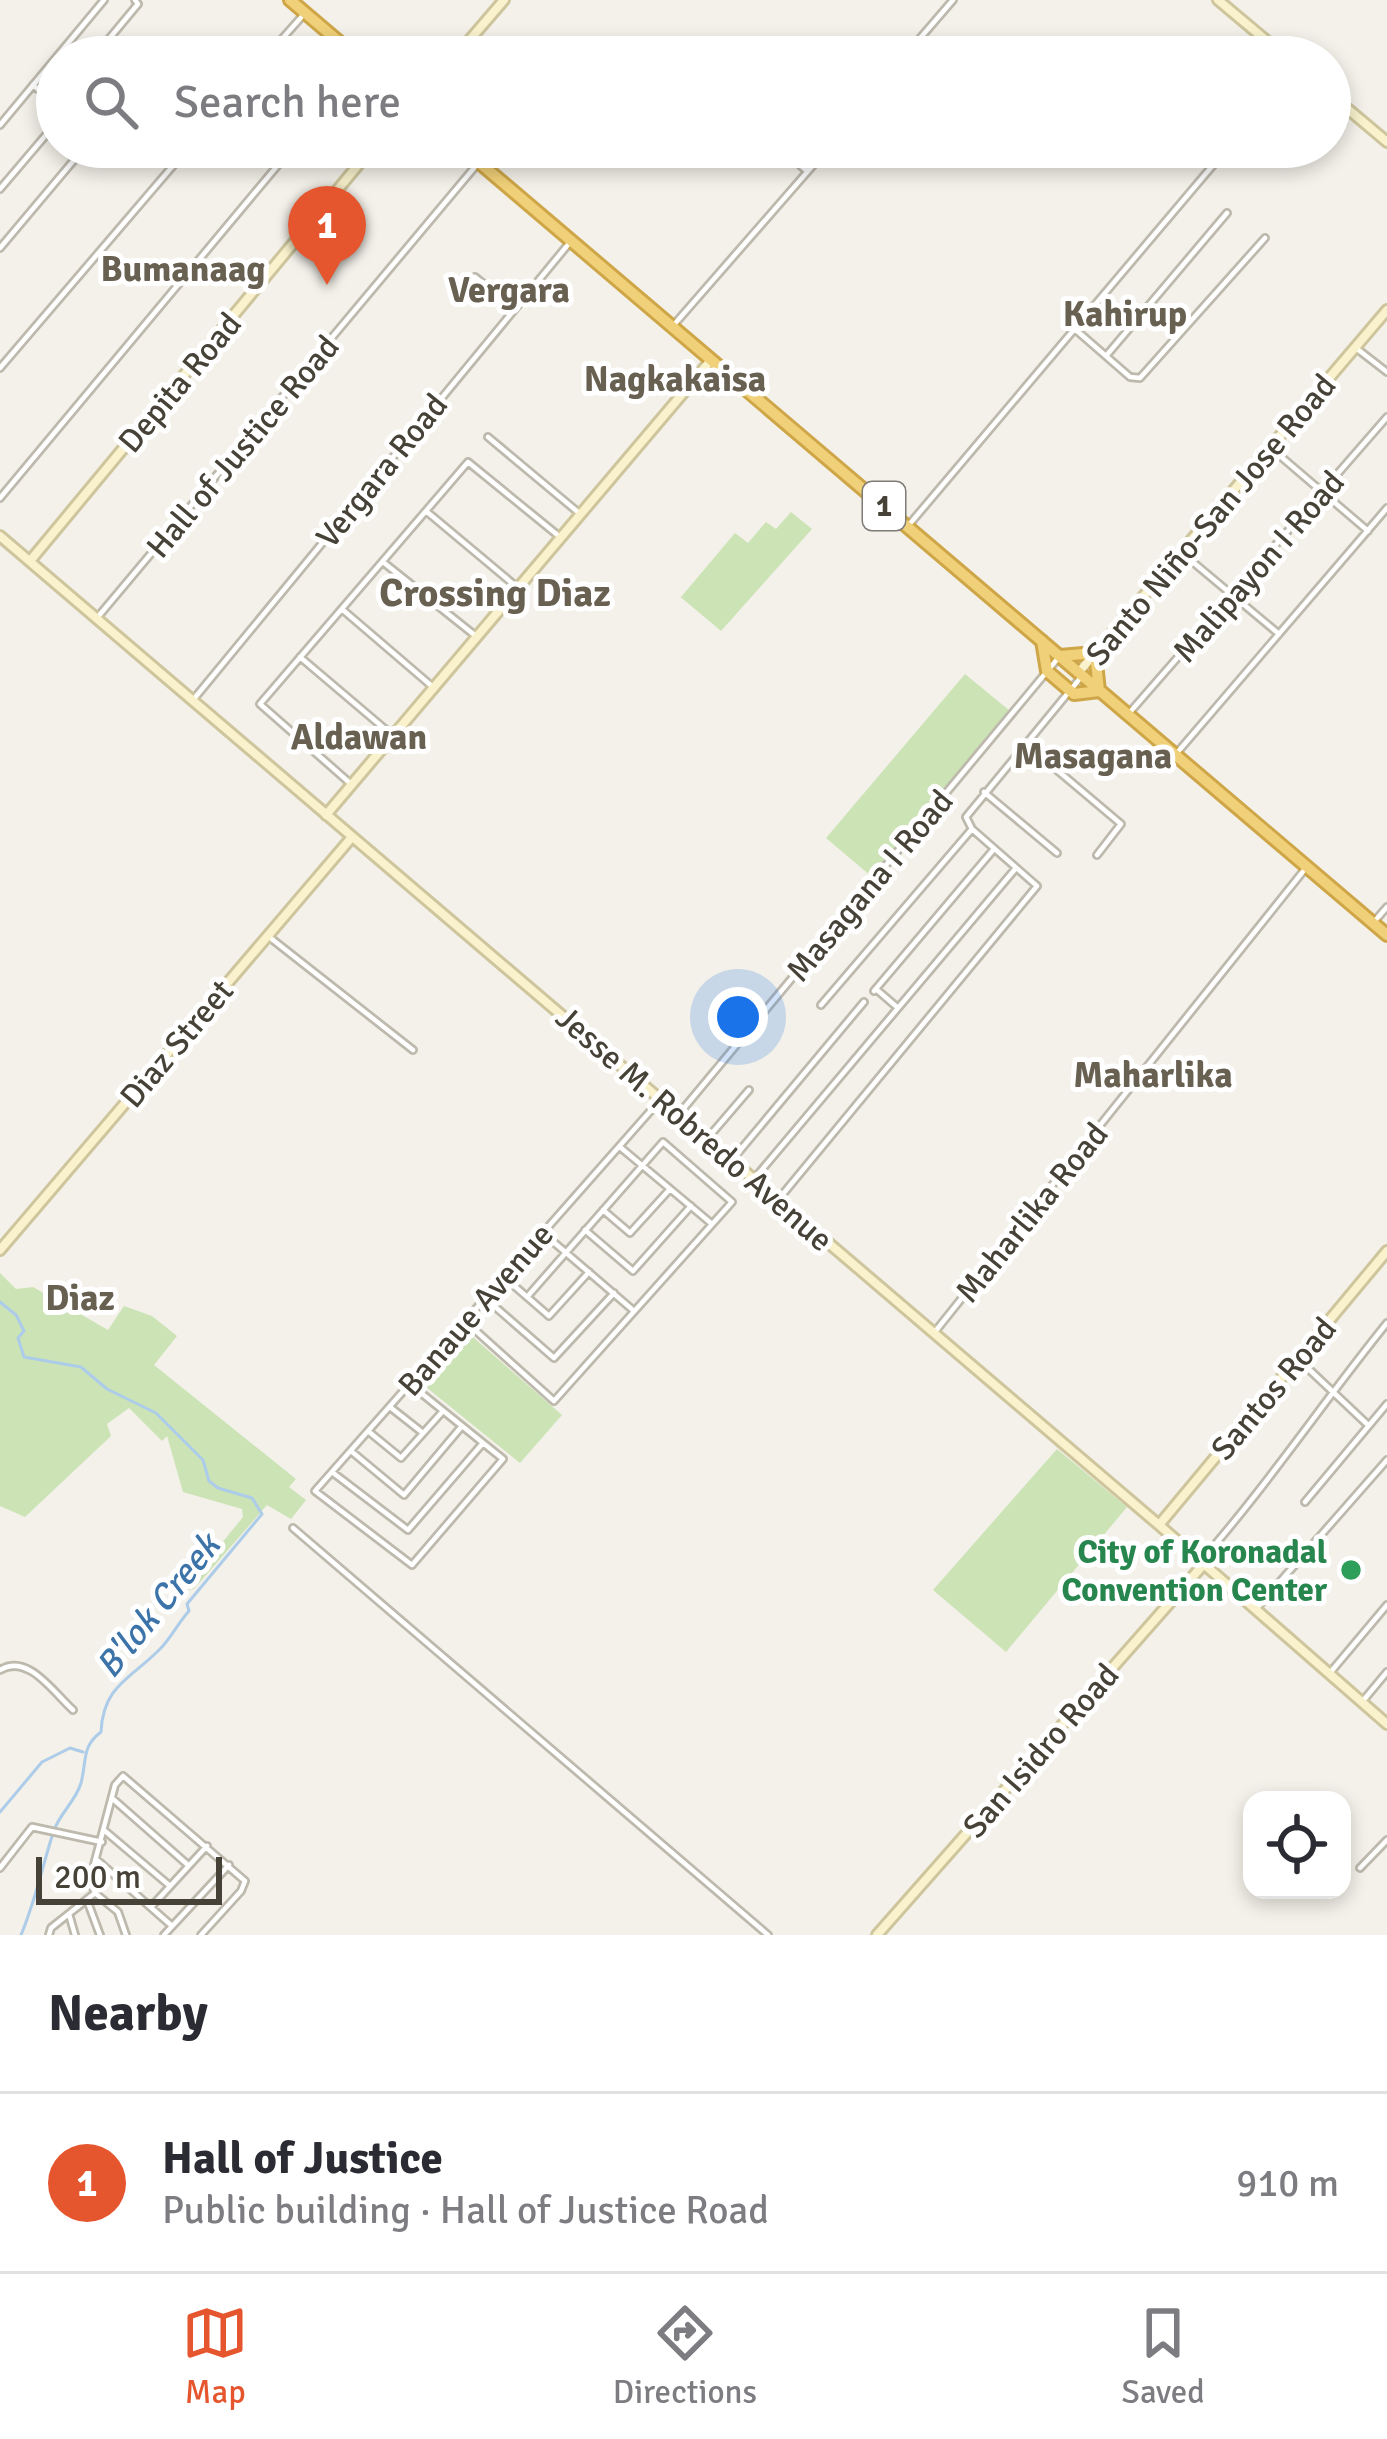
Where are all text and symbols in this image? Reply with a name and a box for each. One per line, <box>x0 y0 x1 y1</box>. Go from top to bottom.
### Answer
search box <box>36 36 1351 168</box>
icon: search <box>78 69 144 135</box>
text: Search here <box>174 75 401 130</box>
pin: 1 <box>288 186 366 285</box>
district label: Bumanaag <box>100 247 266 292</box>
district label: Vergara <box>448 268 570 313</box>
district label: Kahirup <box>1063 292 1187 337</box>
street label: Depita Road <box>110 305 251 461</box>
street label: Hall of Justice Road <box>138 327 348 567</box>
district label: Nagkakaisa <box>584 357 766 402</box>
street label: Santo Niño-San Jose Road <box>1077 366 1345 674</box>
street label: Vergara Road <box>308 386 457 556</box>
street label: Malipayon I Road <box>1165 463 1354 671</box>
road number: 1 <box>863 482 905 530</box>
district label: Crossing Diaz <box>379 569 611 617</box>
district label: Aldawan <box>291 715 427 760</box>
district label: Masagana <box>1014 734 1172 779</box>
street label: Masagana I Road <box>778 782 962 990</box>
street label: Diaz Street <box>112 971 243 1117</box>
your location <box>708 987 768 1047</box>
street label: Jesse M. Robredo Avenue <box>547 998 841 1261</box>
district label: Maharlika <box>1073 1053 1233 1098</box>
street label: Maharlika Road <box>947 1115 1117 1311</box>
street label: Banaue Avenue <box>390 1215 563 1405</box>
district label: Diaz <box>45 1276 115 1321</box>
street label: Santos Road <box>1203 1309 1346 1469</box>
water label: B'lok Creek <box>86 1522 232 1687</box>
place label: City of Koronadal Convention Center <box>1061 1532 1328 1611</box>
marker: City of Koronadal Convention Center <box>1338 1557 1364 1583</box>
street label: San Isidro Road <box>954 1655 1128 1847</box>
map controls <box>1243 1791 1351 1899</box>
button: locate <box>1243 1791 1351 1899</box>
scale bar <box>36 1851 222 1904</box>
text: 200 m <box>54 1857 141 1898</box>
text: Nearby <box>48 1982 208 2045</box>
text: Hall of Justice <box>162 2131 443 2186</box>
text: 1 <box>76 2159 98 2207</box>
text: 910 m <box>1236 2159 1339 2207</box>
text: Public building · Hall of Justice Road <box>162 2186 769 2234</box>
tab: Map <box>182 2300 248 2413</box>
tab: Directions <box>613 2300 757 2413</box>
tab: Saved <box>1122 2300 1205 2413</box>

